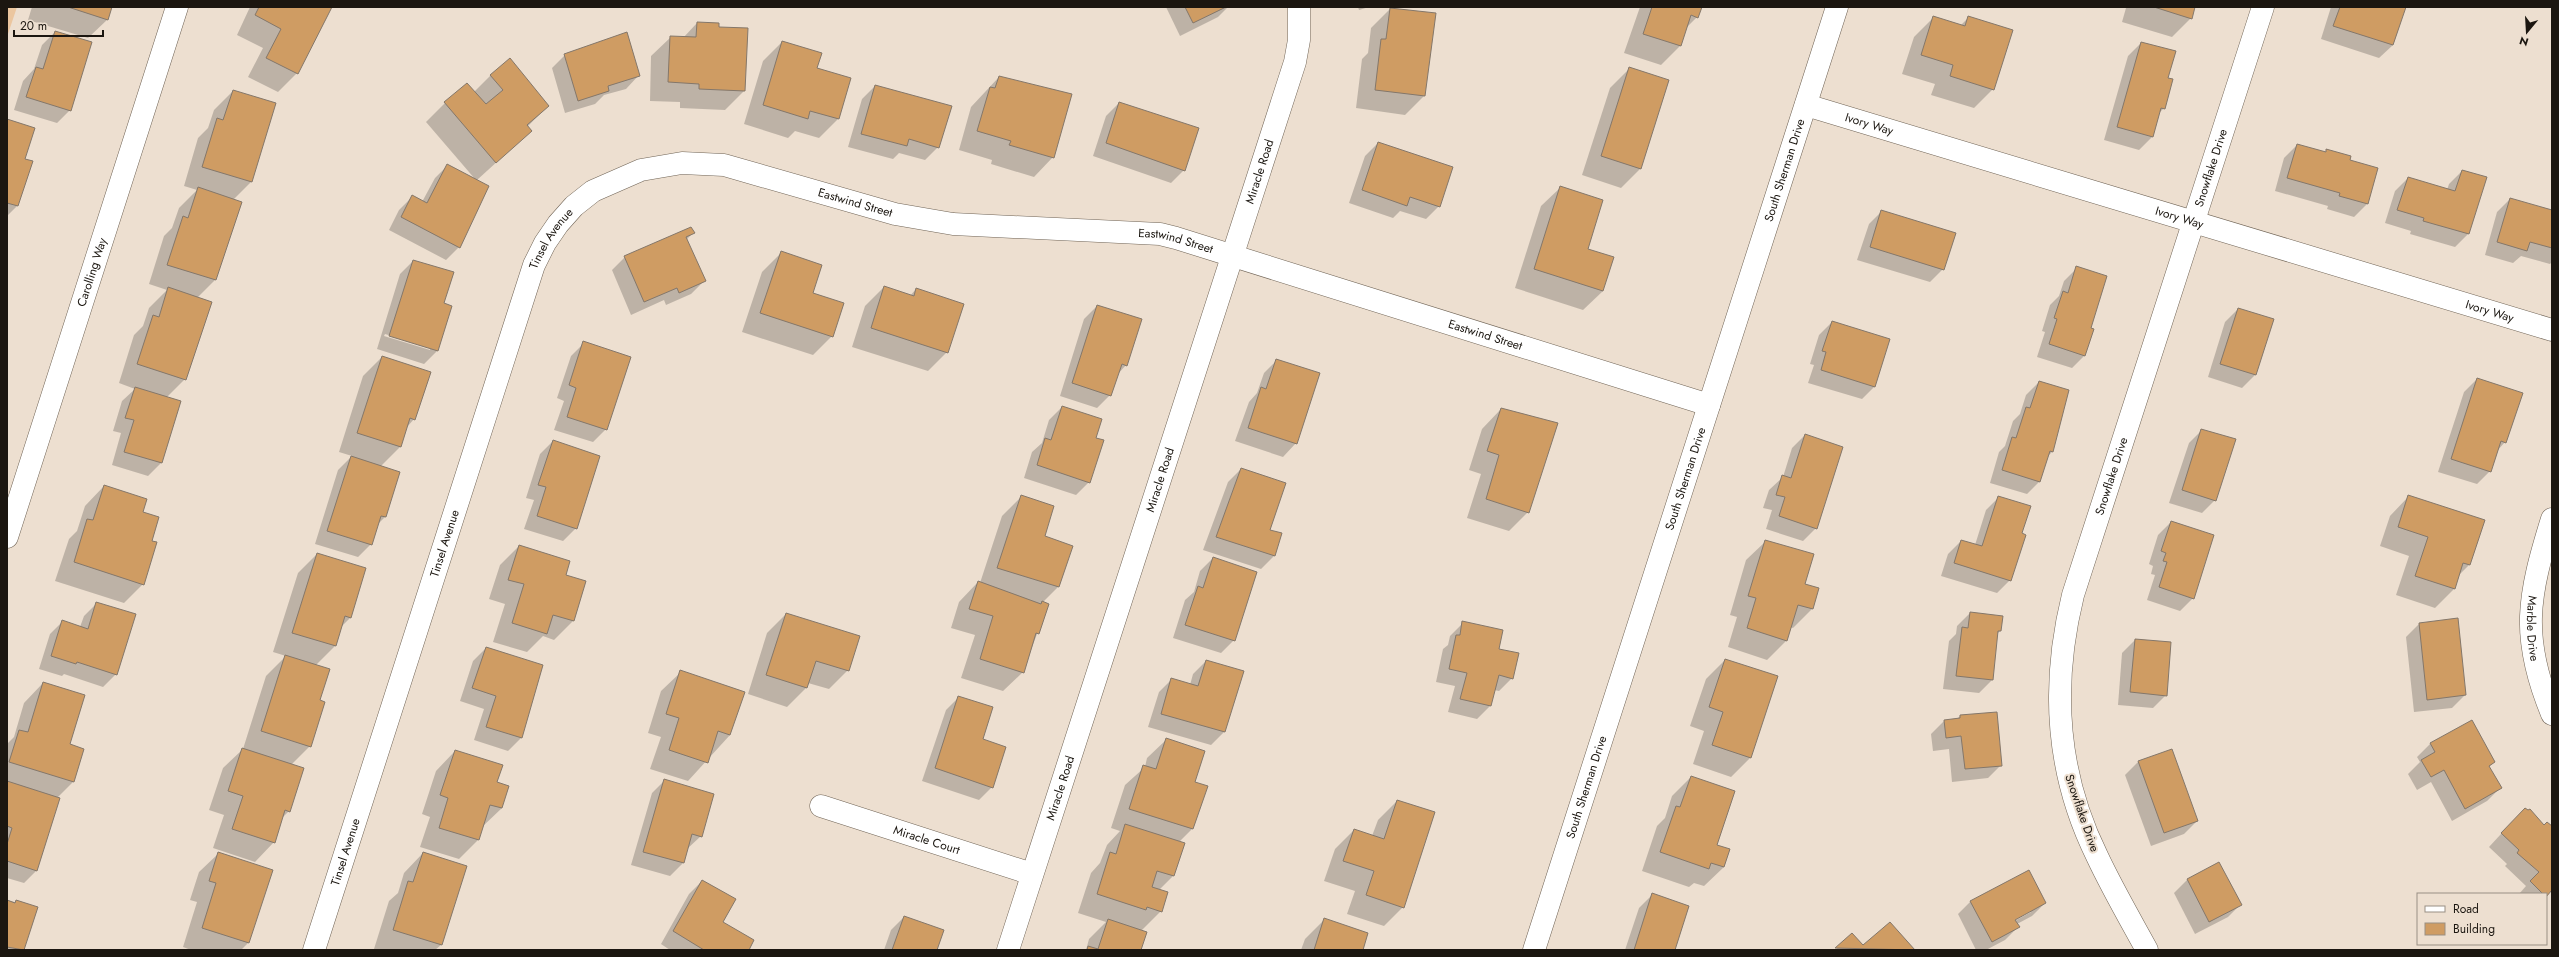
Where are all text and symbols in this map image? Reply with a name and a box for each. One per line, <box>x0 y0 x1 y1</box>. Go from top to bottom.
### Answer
scale bar <box>14 12 103 38</box>
north arrow <box>2507 12 2547 52</box>
text: 20 m <box>20 17 47 35</box>
text: N <box>2517 33 2531 50</box>
street label: Ivory Way <box>1843 108 1896 140</box>
street label: South Sherman Drive <box>1760 116 1810 224</box>
street label: Snowflake Drive <box>2190 127 2232 209</box>
street label: Miracle Road <box>1241 137 1278 206</box>
street label: Eastwind Street <box>816 183 895 222</box>
street label: Ivory Way <box>2153 202 2206 234</box>
street label: Tinsel Avenue <box>524 204 577 271</box>
street label: Eastwind Street <box>1138 224 1216 258</box>
street label: Carolling Way <box>72 235 112 309</box>
street label: Ivory Way <box>2463 295 2517 327</box>
street label: Eastwind Street <box>1446 315 1525 355</box>
street label: South Sherman Drive <box>1660 425 1710 533</box>
street label: Snowflake Drive <box>2090 435 2132 518</box>
street label: Miracle Road <box>1141 445 1179 515</box>
street label: Tinsel Avenue <box>425 507 464 579</box>
street label: Marble Drive <box>2522 595 2544 663</box>
street label: South Sherman Drive <box>1561 733 1611 841</box>
street label: Miracle Road <box>1041 754 1079 823</box>
street label: Snowflake Drive <box>2060 772 2104 854</box>
street label: Tinsel Avenue <box>326 816 365 888</box>
street label: Miracle Court <box>891 821 962 859</box>
legend <box>2417 893 2547 945</box>
text: Road <box>2453 900 2479 918</box>
text: Building <box>2453 920 2495 938</box>

